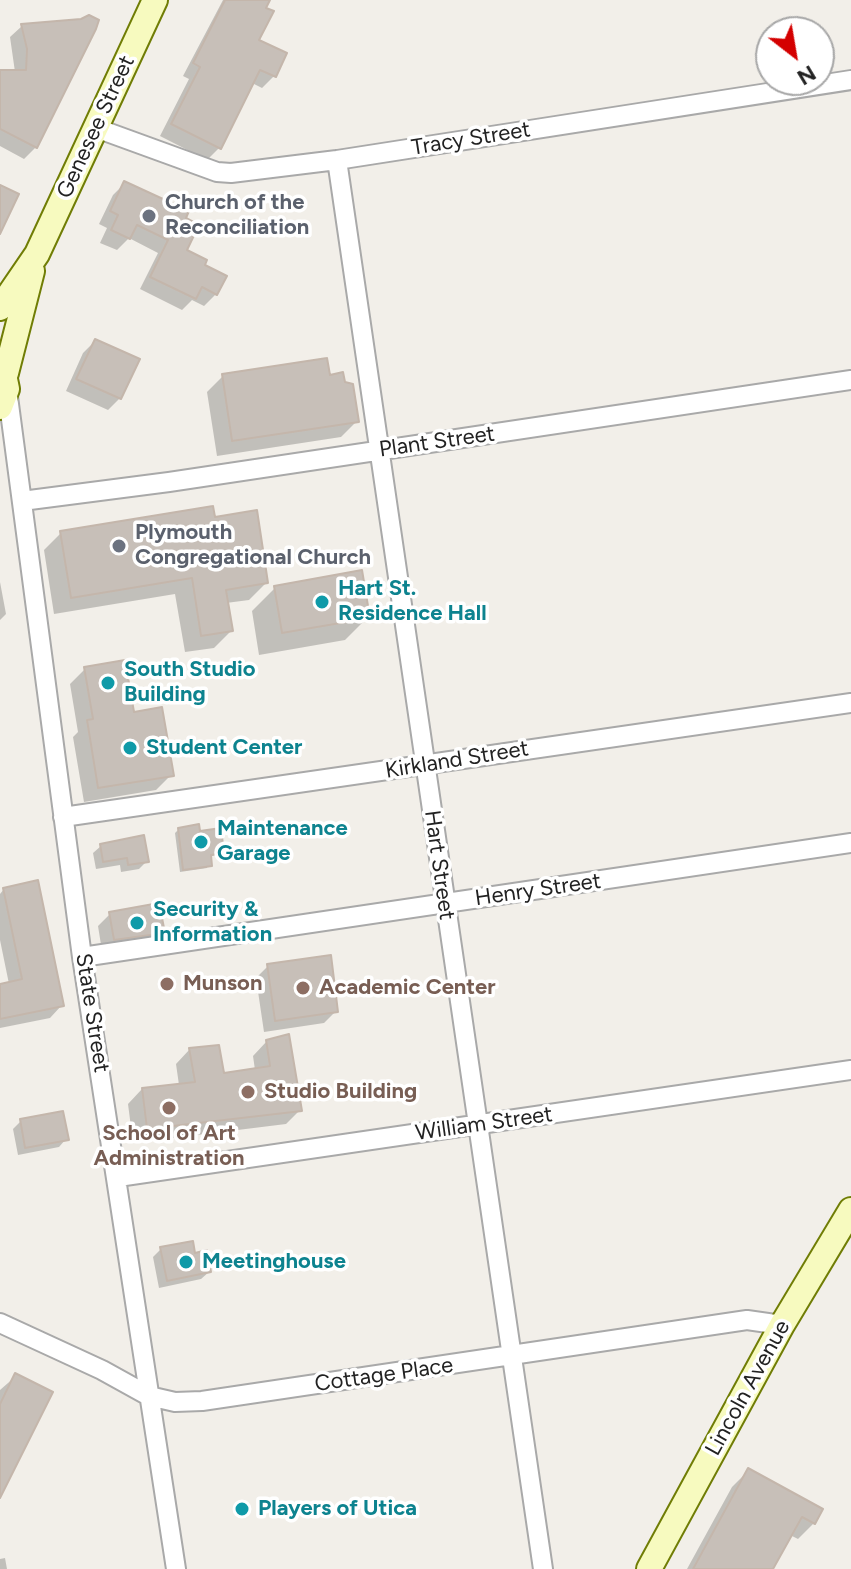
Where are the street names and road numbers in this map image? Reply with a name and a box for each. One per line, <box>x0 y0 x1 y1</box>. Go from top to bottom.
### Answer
street label: Genesee Street <box>51 51 141 203</box>
street label: Tracy Street <box>410 117 532 161</box>
street label: Plant Street <box>378 421 496 463</box>
street label: Kirkland Street <box>383 736 531 784</box>
street label: Hart Street <box>418 808 460 922</box>
street label: Henry Street <box>473 868 603 912</box>
street label: State Street <box>70 952 114 1074</box>
street label: William Street <box>414 1101 554 1147</box>
street label: Lincoln Avenue <box>700 1316 796 1460</box>
street label: Cottage Place <box>313 1352 455 1398</box>

